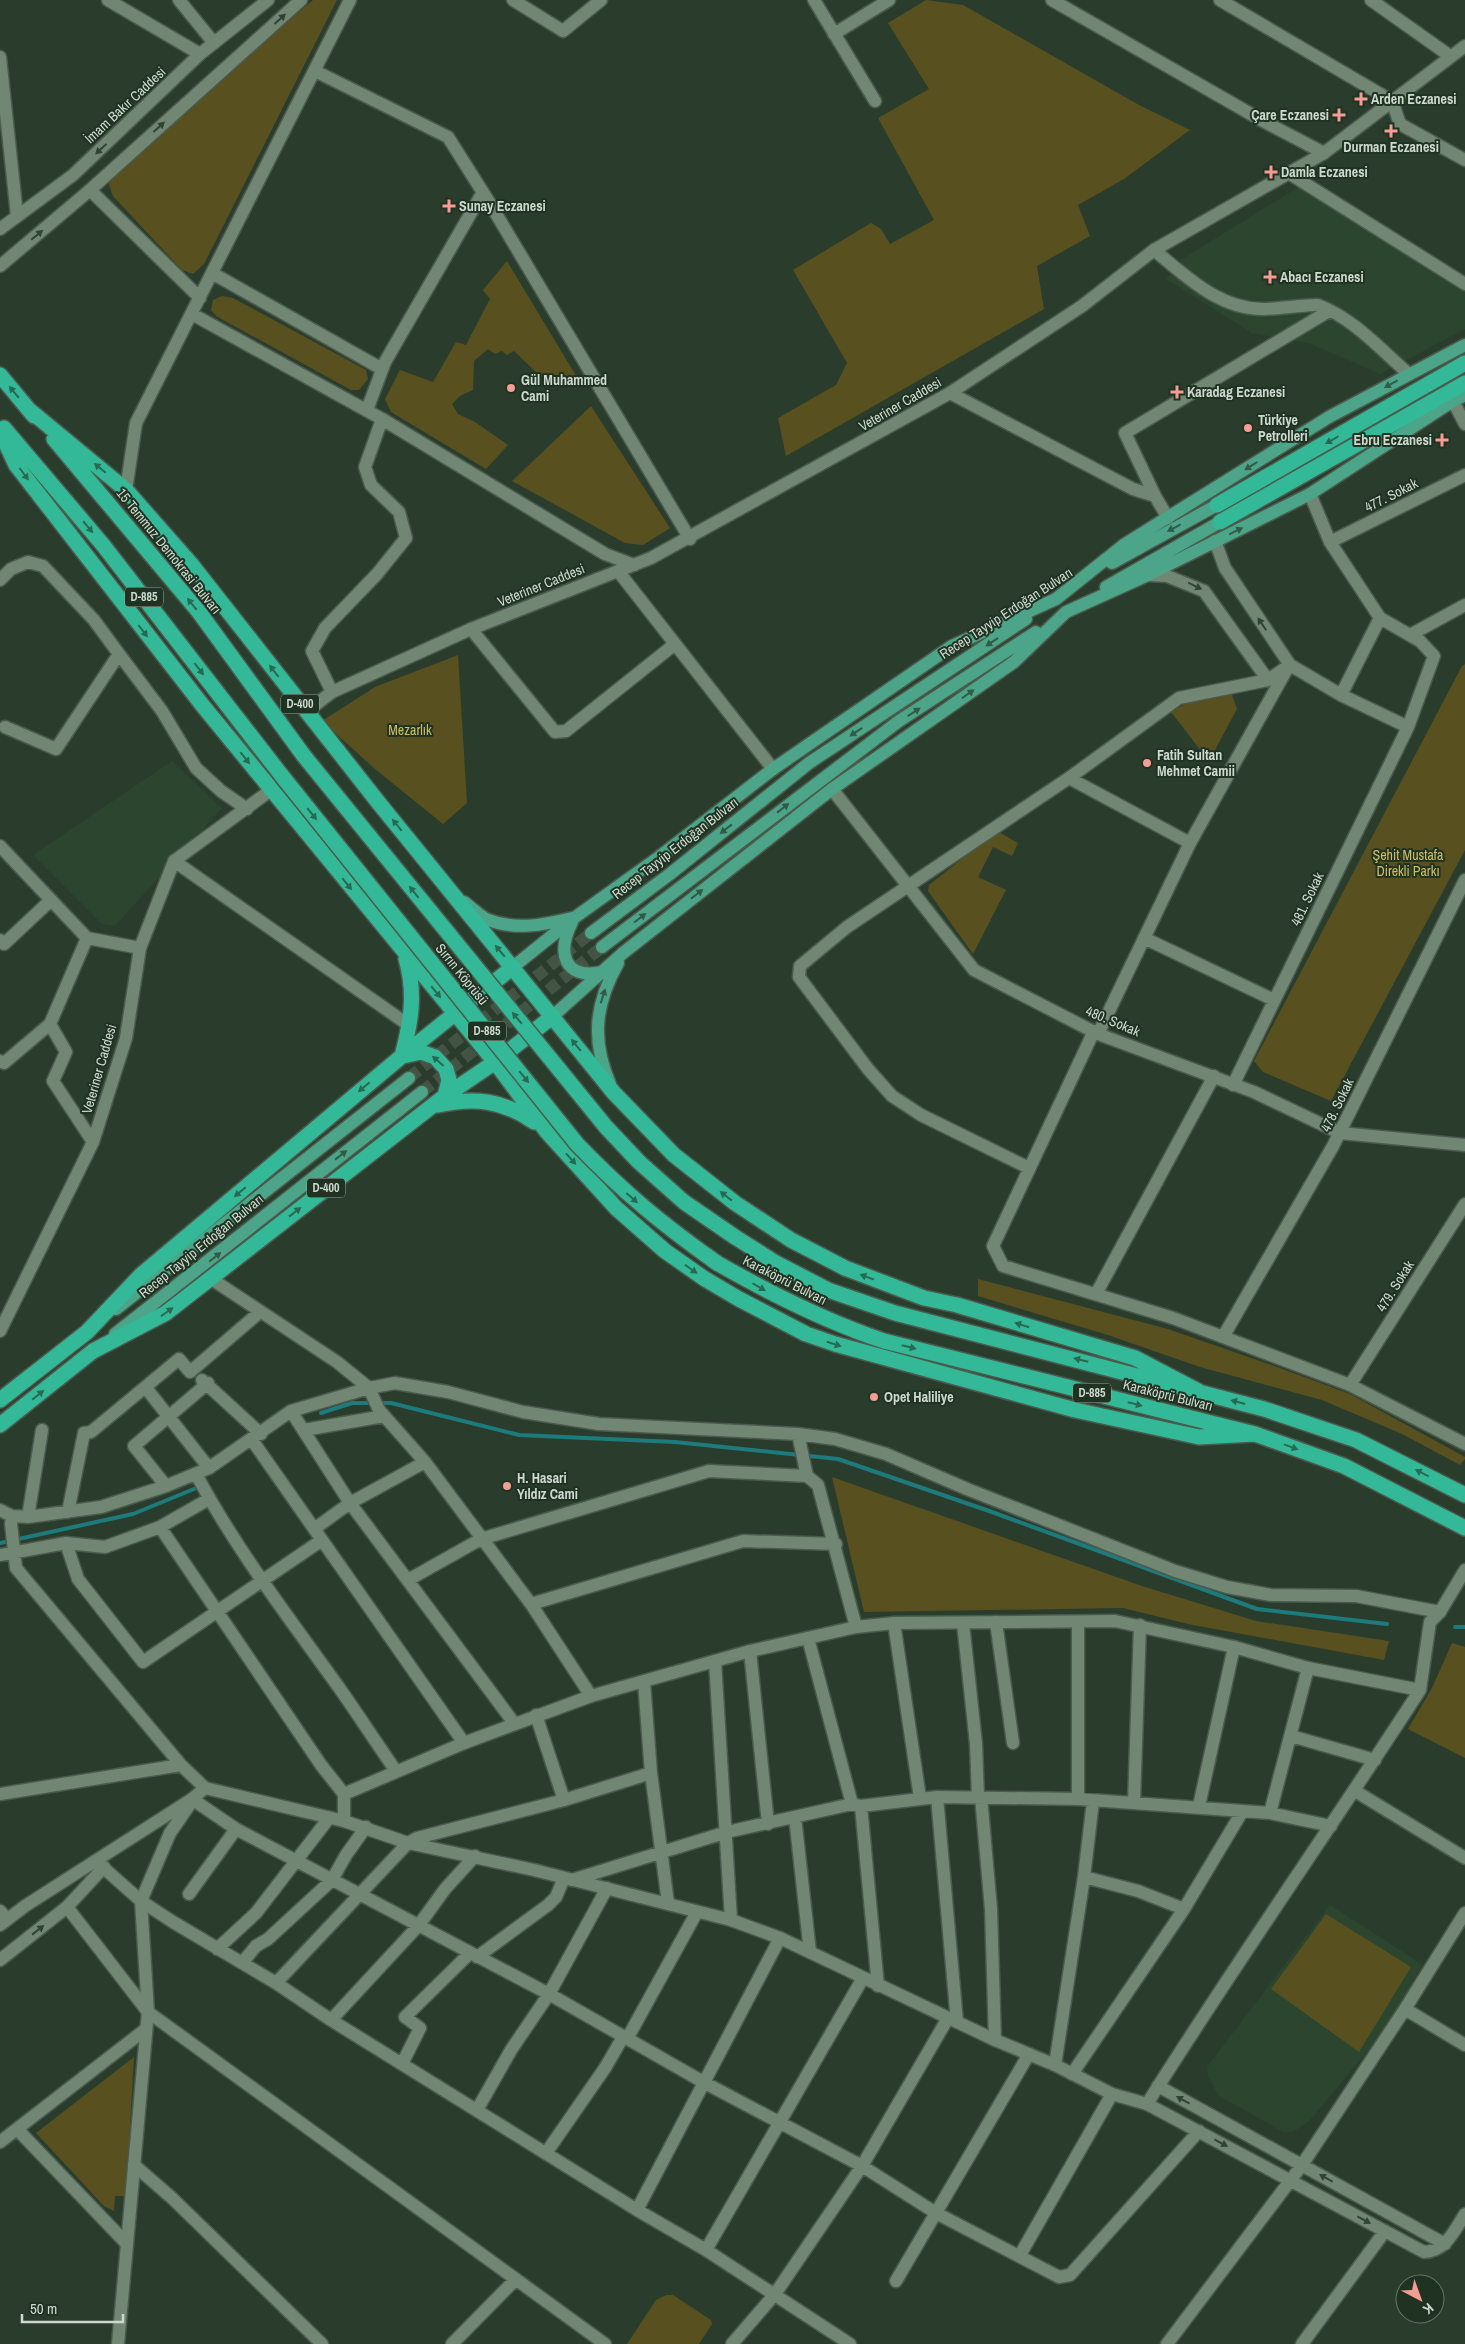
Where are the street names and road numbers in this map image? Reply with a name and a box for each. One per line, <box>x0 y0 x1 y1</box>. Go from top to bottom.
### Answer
street label: İmam Bakır Caddesi <box>81 63 169 147</box>
street label: Veteriner Caddesi <box>855 373 945 435</box>
street label: 477. Sokak <box>1361 474 1421 516</box>
street label: 15 Temmuz Demokrasi Bulvarı <box>113 484 225 618</box>
street label: Veteriner Caddesi <box>495 559 587 611</box>
street label: Recep Tayyip Erdoğan Bulvarı <box>936 563 1076 663</box>
road number: D-885 <box>125 588 163 606</box>
road number: D-400 <box>281 694 319 714</box>
street label: Recep Tayyip Erdoğan Bulvarı <box>608 793 742 903</box>
street label: 481. Sokak <box>1286 869 1328 929</box>
street label: Sırrın Köprüsü <box>432 940 492 1008</box>
street label: 480. Sokak <box>1083 1001 1143 1041</box>
road number: D-885 <box>468 1021 506 1040</box>
street label: Veteriner Caddesi <box>78 1022 120 1116</box>
street label: 478. Sokak <box>1316 1075 1358 1135</box>
road number: D-400 <box>307 1178 345 1198</box>
street label: Recep Tayyip Erdoğan Bulvarı <box>135 1190 267 1302</box>
street label: Karaköprü Bulvarı <box>740 1251 830 1309</box>
street label: 479. Sokak <box>1372 1257 1418 1315</box>
street label: Karaköprü Bulvarı <box>1121 1375 1215 1415</box>
road number: D-885 <box>1073 1384 1111 1402</box>

